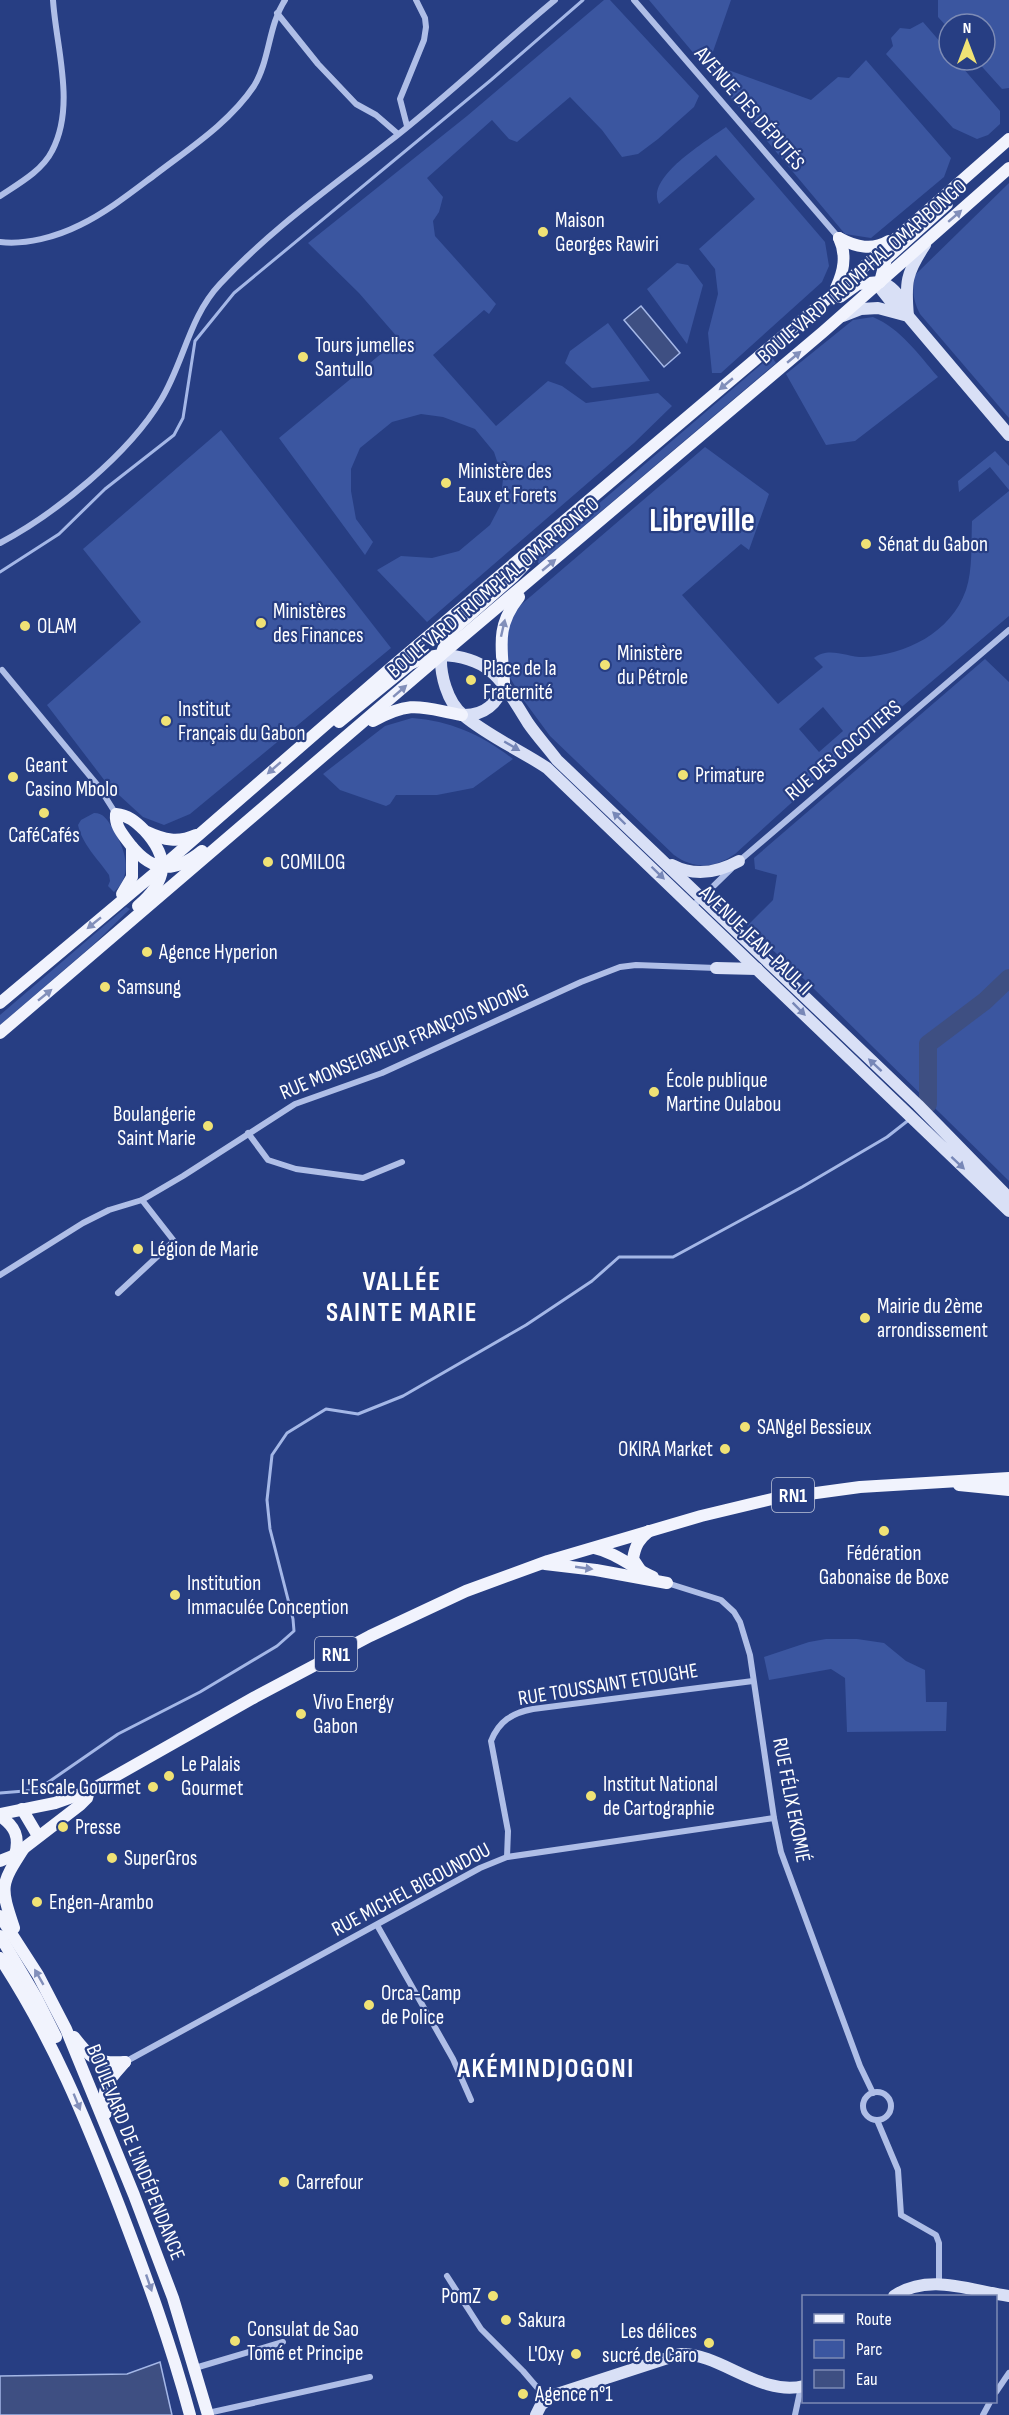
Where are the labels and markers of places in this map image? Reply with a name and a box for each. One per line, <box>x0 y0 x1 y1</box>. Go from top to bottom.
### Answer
place label: Maison Georges Rawiri <box>555 208 659 257</box>
marker: Maison Georges Rawiri <box>536 225 550 239</box>
place label: Tours jumelles Santullo <box>315 333 414 382</box>
marker: Tours jumelles Santullo <box>296 350 310 364</box>
place label: Ministère des Eaux et Forets <box>458 459 557 508</box>
marker: Ministère des Eaux et Forets <box>439 476 453 490</box>
place label: Sénat du Gabon <box>878 532 988 557</box>
marker: Sénat du Gabon <box>859 537 873 551</box>
place label: Ministères des Finances <box>273 599 364 648</box>
place label: OLAM <box>37 614 77 639</box>
marker: Ministères des Finances <box>254 616 268 630</box>
marker: OLAM <box>18 619 32 633</box>
place label: Ministère du Pétrole <box>617 641 688 690</box>
place label: Place de la Fraternité <box>483 656 556 705</box>
marker: Ministère du Pétrole <box>598 658 612 672</box>
marker: Place de la Fraternité <box>464 673 478 687</box>
place label: Institut Français du Gabon <box>178 697 305 746</box>
marker: Institut Français du Gabon <box>159 714 173 728</box>
place label: Geant Casino Mbolo <box>25 753 118 802</box>
place label: Primature <box>695 763 765 788</box>
marker: Primature <box>676 768 690 782</box>
marker: Geant Casino Mbolo <box>6 770 20 784</box>
marker: CaféCafés <box>37 806 51 820</box>
place label: CaféCafés <box>8 823 80 848</box>
place label: COMILOG <box>280 850 345 875</box>
marker: COMILOG <box>261 855 275 869</box>
place label: Agence Hyperion <box>158 940 278 965</box>
marker: Agence Hyperion <box>140 945 154 959</box>
place label: Samsung <box>117 975 181 1000</box>
marker: Samsung <box>98 980 112 994</box>
place label: École publique Martine Oulabou <box>666 1068 781 1117</box>
marker: École publique Martine Oulabou <box>647 1085 661 1099</box>
place label: Boulangerie Saint Marie <box>113 1102 196 1151</box>
marker: Boulangerie Saint Marie <box>201 1119 215 1133</box>
place label: Légion de Marie <box>150 1237 259 1262</box>
marker: Légion de Marie <box>131 1242 145 1256</box>
place label: Mairie du 2ème arrondissement <box>877 1294 988 1343</box>
marker: Mairie du 2ème arrondissement <box>858 1311 872 1325</box>
place label: SANgel Bessieux <box>757 1415 871 1440</box>
marker: SANgel Bessieux <box>738 1420 752 1434</box>
place label: OKIRA Market <box>618 1437 713 1462</box>
marker: OKIRA Market <box>718 1442 732 1456</box>
marker: Fédération Gabonaise de Boxe <box>877 1524 891 1538</box>
place label: Fédération Gabonaise de Boxe <box>819 1541 949 1590</box>
place label: Institution Immaculée Conception <box>187 1571 349 1620</box>
marker: Institution Immaculée Conception <box>168 1588 182 1602</box>
place label: Vivo Energy Gabon <box>313 1690 394 1739</box>
marker: Vivo Energy Gabon <box>294 1707 308 1721</box>
place label: Le Palais Gourmet <box>181 1752 243 1801</box>
marker: Le Palais Gourmet <box>162 1769 176 1783</box>
place label: Institut National de Cartographie <box>603 1772 718 1821</box>
place label: L'Escale Gourmet <box>21 1775 141 1800</box>
marker: L'Escale Gourmet <box>146 1780 160 1794</box>
marker: Institut National de Cartographie <box>584 1789 598 1803</box>
place label: Presse <box>75 1815 121 1840</box>
marker: Presse <box>56 1820 70 1834</box>
place label: SuperGros <box>124 1846 197 1871</box>
marker: SuperGros <box>105 1851 119 1865</box>
place label: Engen-Arambo <box>49 1890 154 1915</box>
marker: Engen-Arambo <box>30 1895 44 1909</box>
place label: Orca-Camp de Police <box>381 1981 461 2030</box>
marker: Orca-Camp de Police <box>362 1998 376 2012</box>
place label: Carrefour <box>296 2170 363 2195</box>
marker: Carrefour <box>277 2175 291 2189</box>
place label: PomZ <box>441 2284 481 2309</box>
marker: PomZ <box>486 2289 500 2303</box>
place label: Sakura <box>518 2308 566 2333</box>
marker: Sakura <box>499 2313 513 2327</box>
place label: Consulat de Sao Tomé et Principe <box>247 2317 363 2366</box>
place label: Les délices sucré de Caro <box>602 2319 697 2368</box>
marker: Consulat de Sao Tomé et Principe <box>228 2334 242 2348</box>
marker: Les délices sucré de Caro <box>702 2336 716 2350</box>
place label: L'Oxy <box>528 2342 564 2367</box>
marker: L'Oxy <box>569 2347 583 2361</box>
place label: Agence n°1 <box>534 2382 613 2407</box>
marker: Agence n°1 <box>516 2387 530 2401</box>

